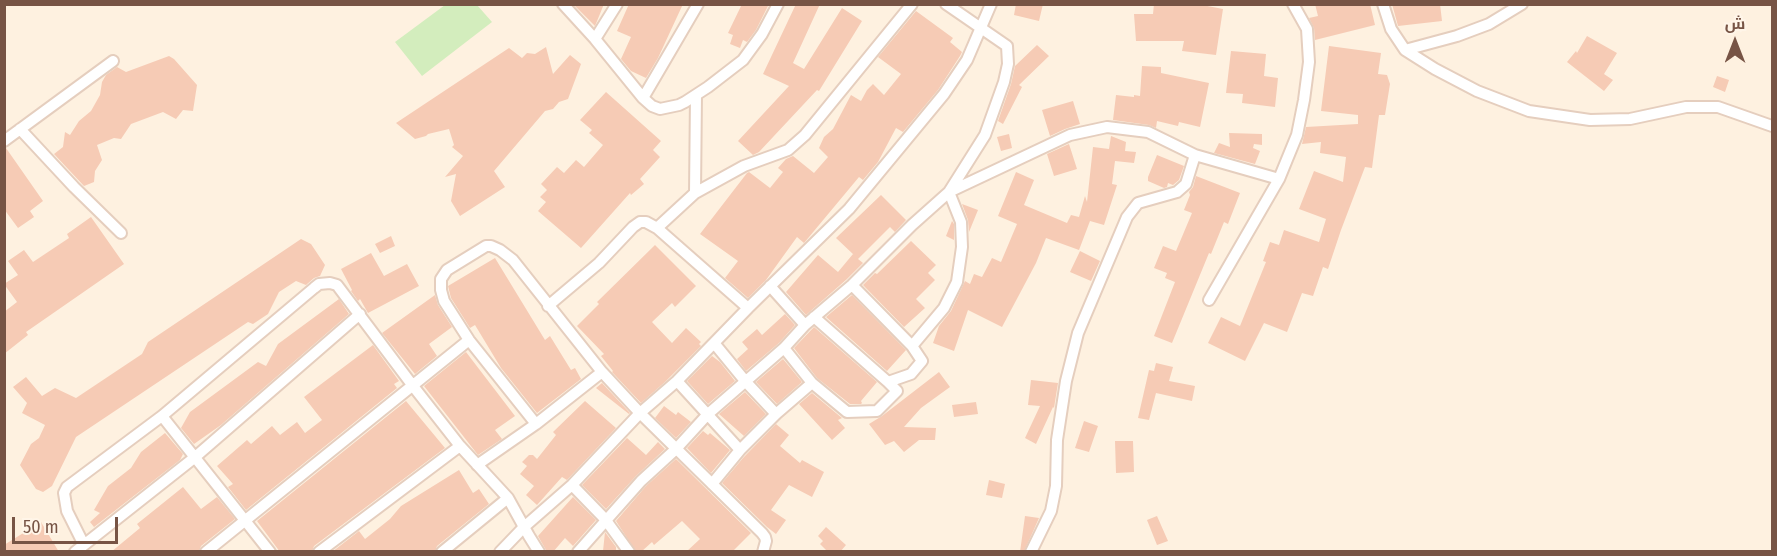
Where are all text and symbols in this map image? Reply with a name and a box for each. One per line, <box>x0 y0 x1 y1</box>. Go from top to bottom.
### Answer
north arrow <box>1705 12 1765 72</box>
text: ش <box>1725 14 1745 33</box>
scale bar <box>15 505 122 543</box>
text: 50 m <box>23 516 59 538</box>

